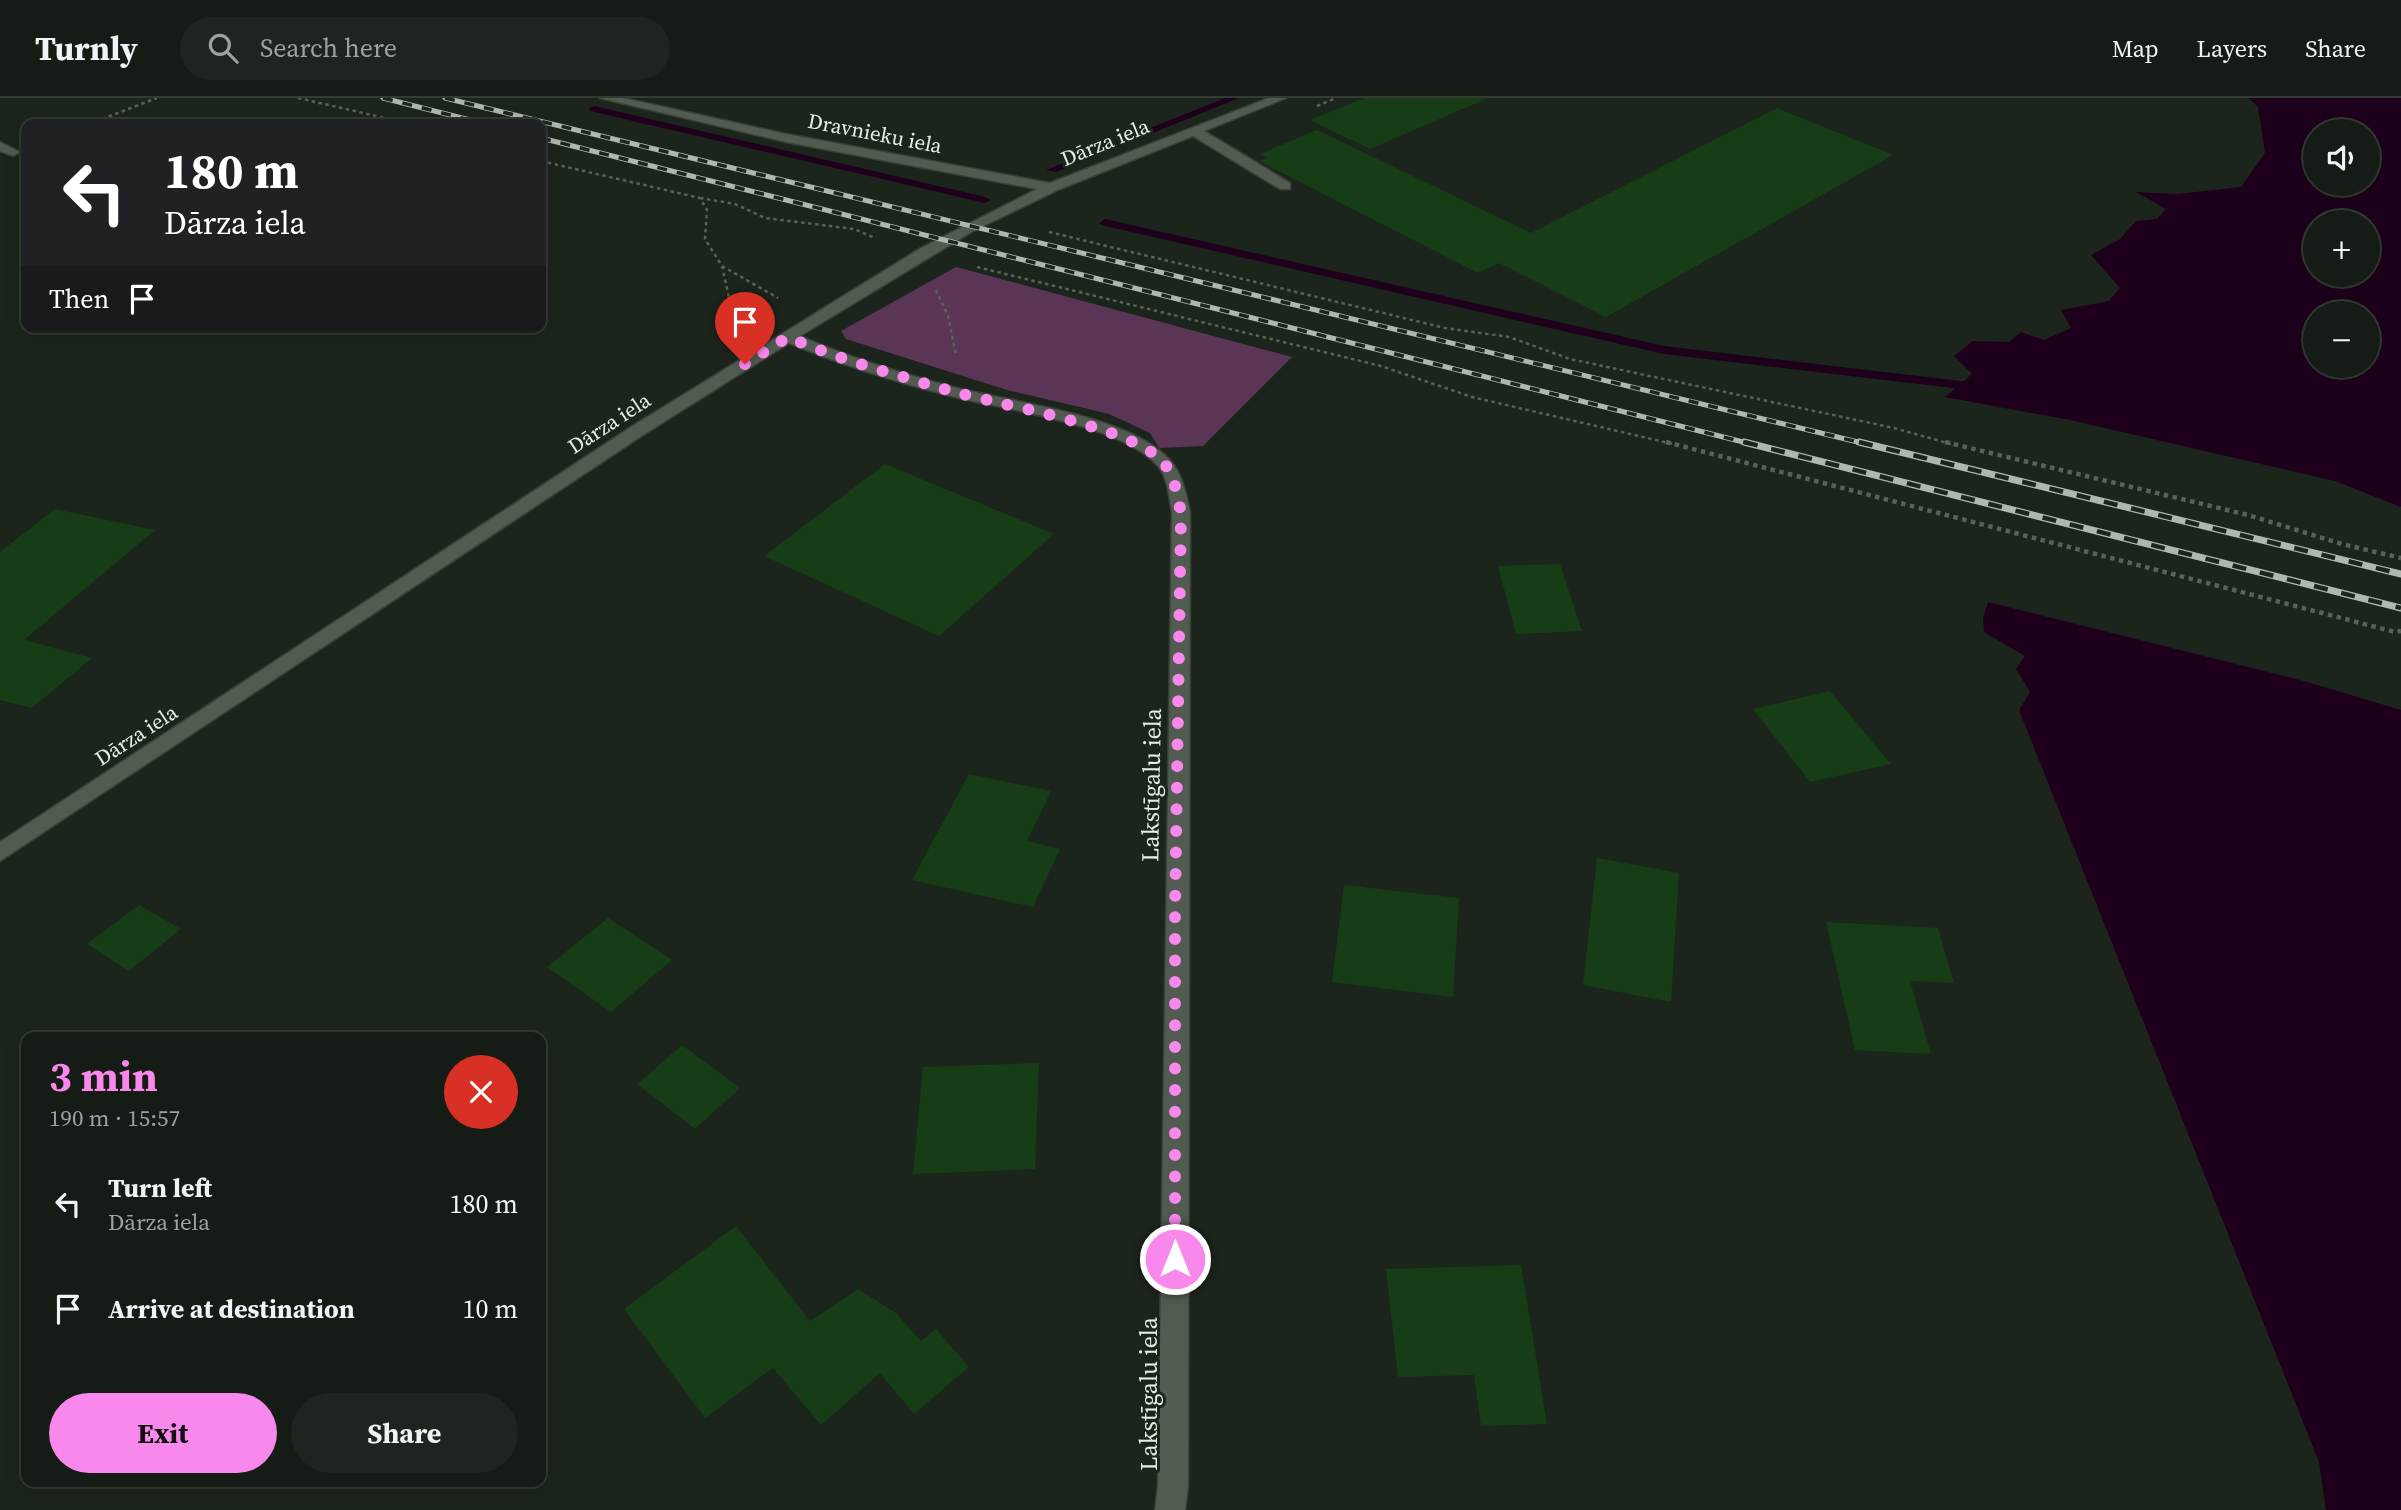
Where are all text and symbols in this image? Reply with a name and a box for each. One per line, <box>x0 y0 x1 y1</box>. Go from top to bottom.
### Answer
search box <box>180 17 670 80</box>
text: Turnly <box>35 26 138 71</box>
icon: search <box>204 29 242 67</box>
text: Search here <box>260 30 397 66</box>
text: Map <box>2112 32 2159 65</box>
text: Layers <box>2197 32 2267 65</box>
text: Share <box>2305 32 2366 65</box>
street label: Dravnieku iela <box>805 106 945 160</box>
street label: Dārza iela <box>1056 111 1154 173</box>
map controls <box>2303 119 2380 378</box>
button: sound <box>2303 119 2380 196</box>
text: 180 m <box>164 137 299 204</box>
icon: left <box>49 147 140 238</box>
text: Dārza iela <box>164 201 306 245</box>
button: + <box>2303 210 2380 287</box>
icon: arrive <box>123 280 161 318</box>
text: Then <box>49 281 109 317</box>
pin <box>715 292 775 364</box>
button: − <box>2303 301 2380 378</box>
icon: arrive <box>726 303 764 341</box>
street label: Dārza iela <box>562 385 656 460</box>
street label: Dārza iela <box>89 697 183 772</box>
street label: Lakstīgalu iela <box>1133 707 1169 862</box>
text: 3 min <box>49 1047 158 1105</box>
button: close <box>444 1055 518 1129</box>
text: 190 m · 15:57 <box>49 1102 180 1134</box>
text: Turn left <box>108 1170 212 1206</box>
icon: left <box>49 1185 87 1223</box>
text: 180 m <box>450 1186 518 1222</box>
text: Dārza iela <box>108 1206 210 1238</box>
position arrow <box>1138 1222 1212 1296</box>
icon: arrive <box>49 1290 87 1328</box>
text: Arrive at destination <box>108 1291 355 1327</box>
text: 10 m <box>463 1291 518 1327</box>
street label: Lakstīgalu iela <box>1132 1316 1165 1471</box>
button: Exit <box>49 1393 277 1473</box>
button: Share <box>291 1393 518 1473</box>

